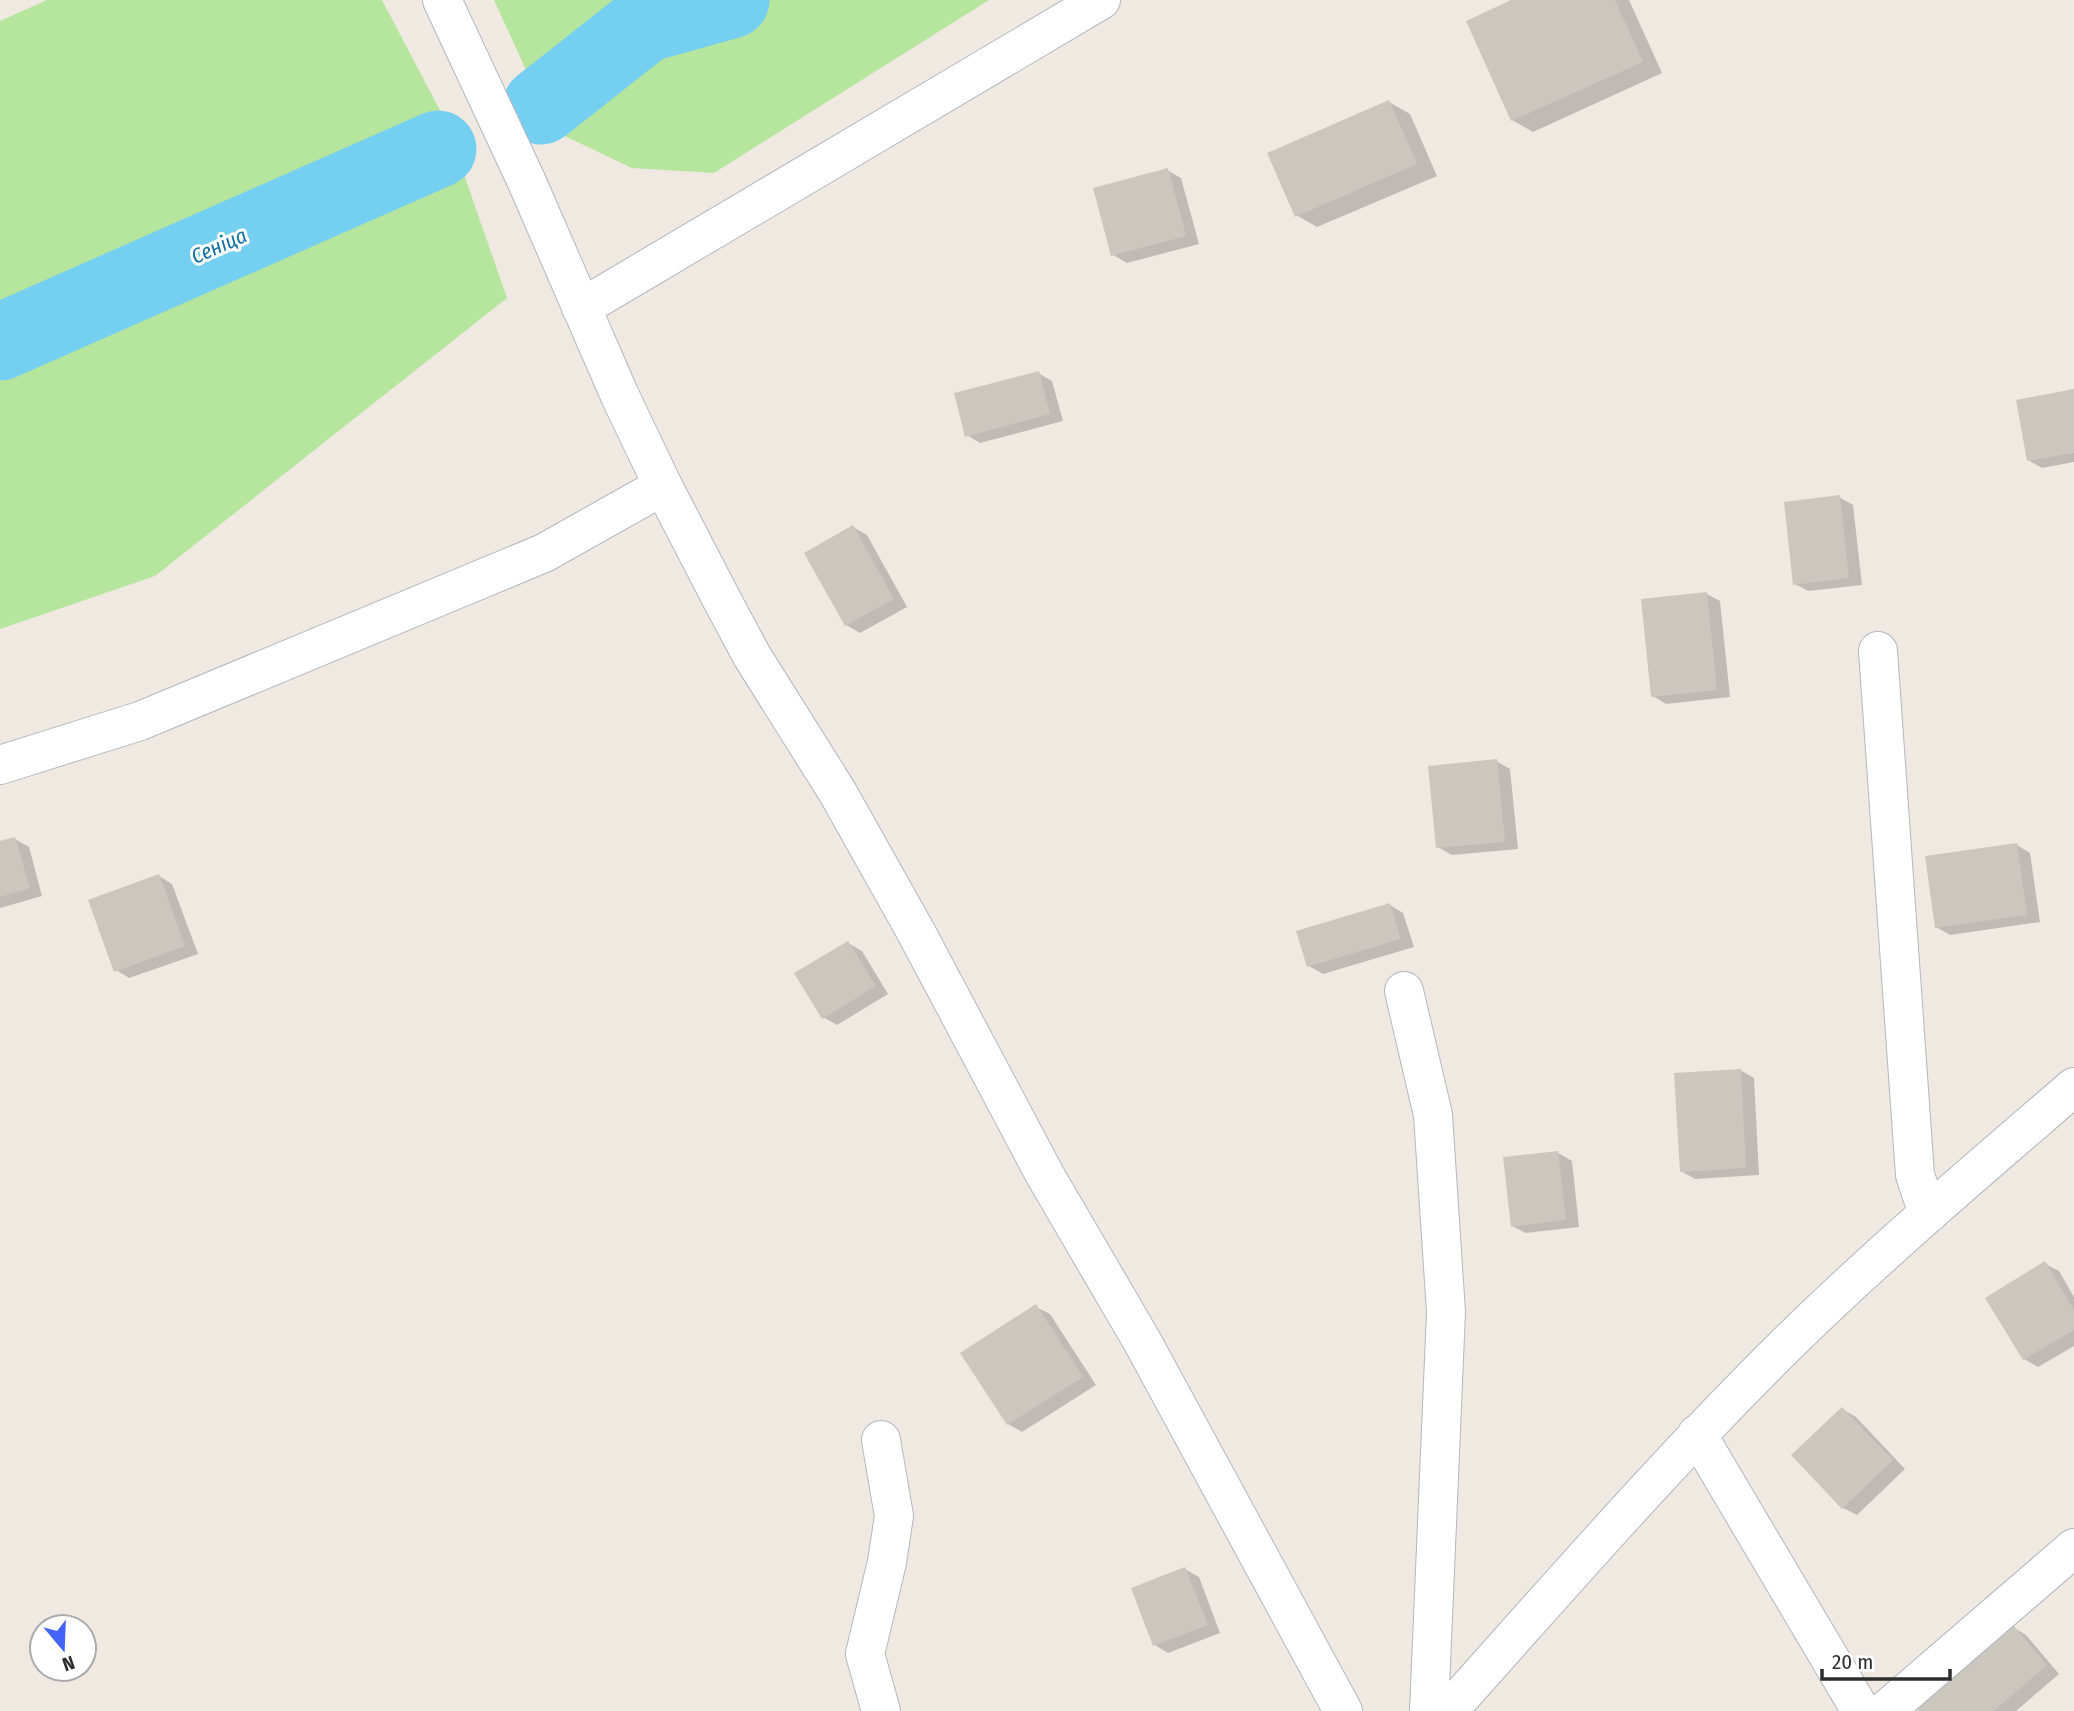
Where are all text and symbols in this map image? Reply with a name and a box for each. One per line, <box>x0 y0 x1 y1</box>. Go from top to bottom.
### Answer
water label: Сеніца <box>187 222 251 270</box>
north arrow <box>28 1613 98 1683</box>
scale bar <box>1822 1638 1950 1682</box>
text: 20 m <box>1832 1649 1873 1675</box>
text: N <box>59 1651 78 1676</box>

